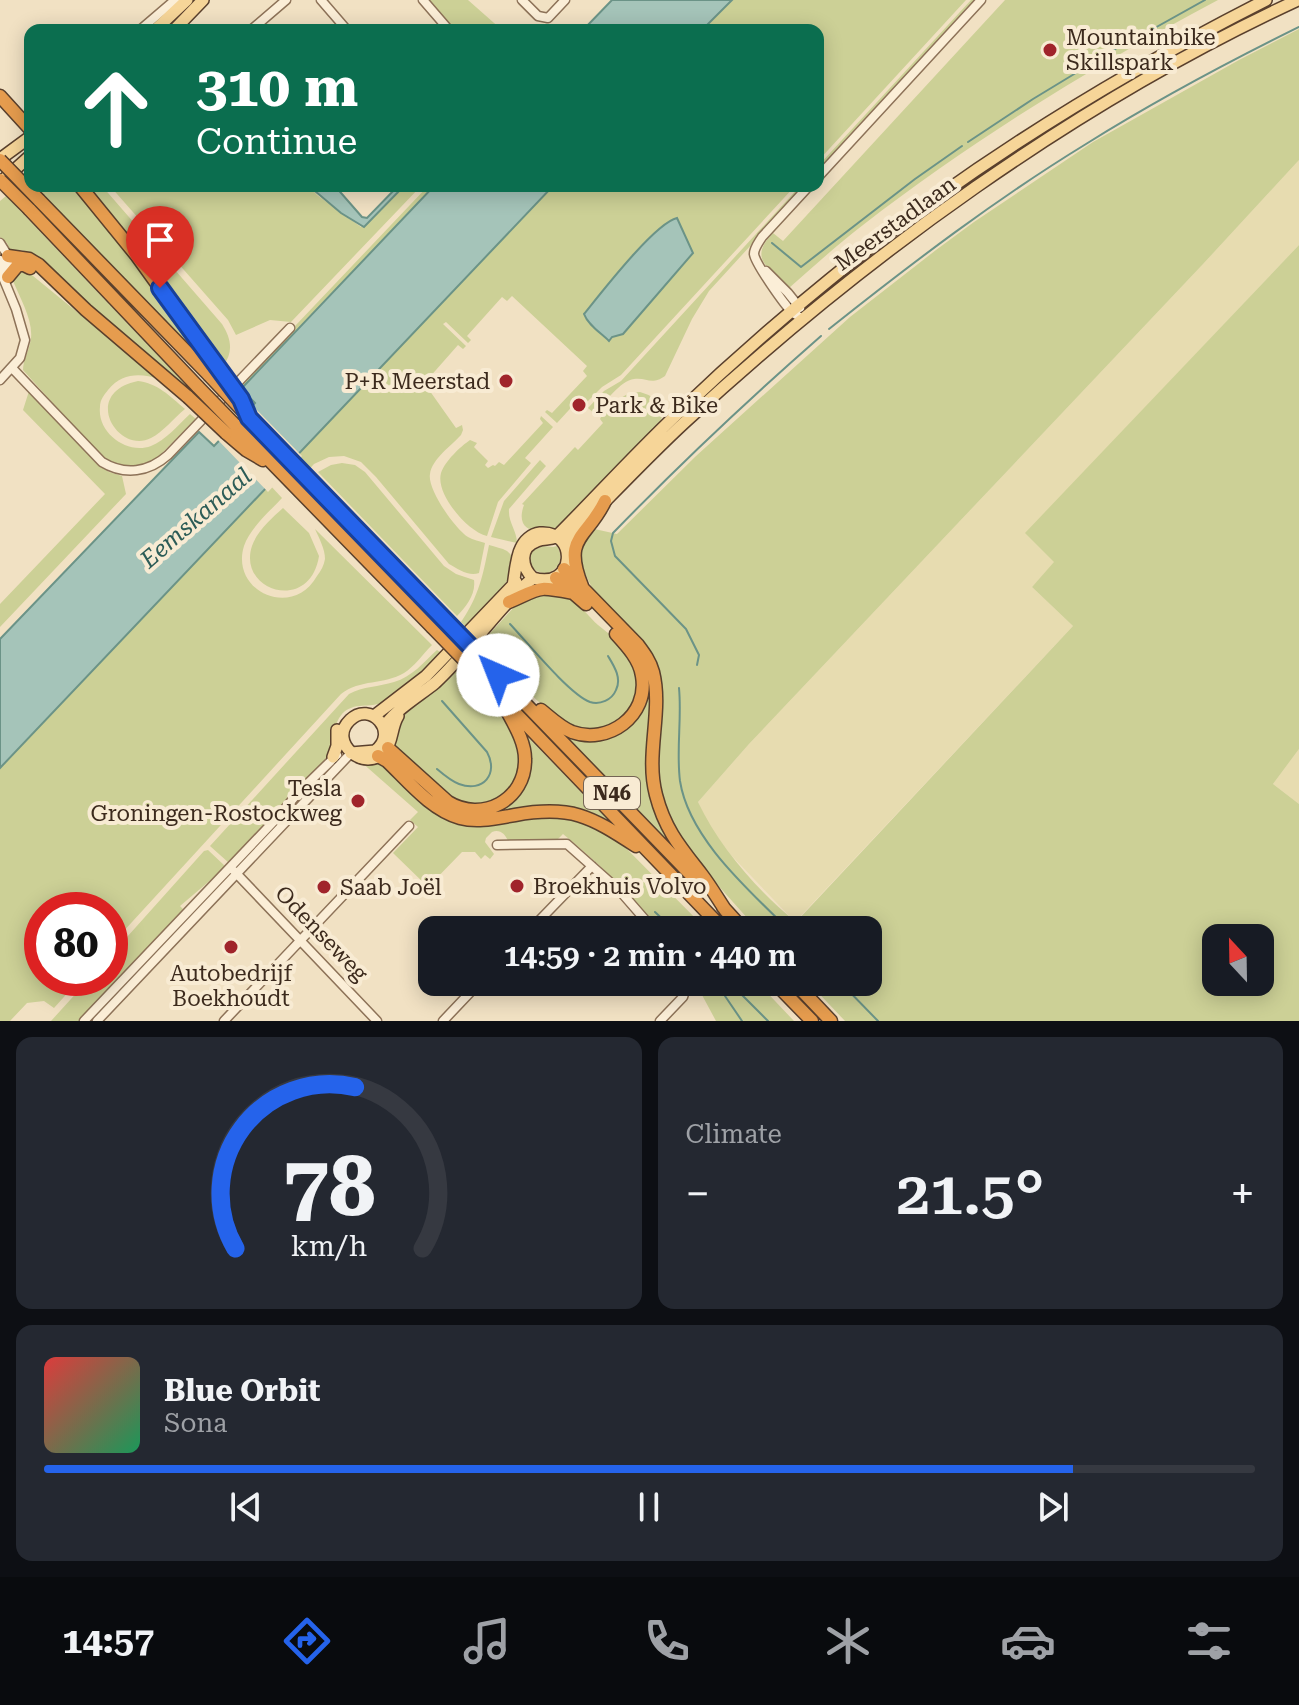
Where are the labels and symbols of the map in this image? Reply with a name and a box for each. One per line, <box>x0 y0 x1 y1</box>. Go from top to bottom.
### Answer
place label: Mountainbike Skillspark <box>1066 25 1216 75</box>
marker: Mountainbike Skillspark <box>1041 41 1059 59</box>
street label: Meerstadlaan <box>830 171 960 276</box>
pin <box>126 206 194 288</box>
place label: P+R Meerstad <box>344 369 490 394</box>
marker: P+R Meerstad <box>497 372 515 390</box>
place label: Park & Bike <box>595 393 718 418</box>
marker: Park & Bike <box>570 396 588 414</box>
water label: Eemskanaal <box>134 462 257 575</box>
position arrow <box>456 633 540 717</box>
place label: Tesla Groningen-Rostockweg <box>90 776 342 826</box>
road number: N46 <box>584 777 640 809</box>
marker: Tesla Groningen-Rostockweg <box>349 792 367 810</box>
place label: Broekhuis Volvo <box>533 874 706 899</box>
place label: Saab Joël <box>340 875 442 900</box>
marker: Broekhuis Volvo <box>508 877 526 895</box>
marker: Saab Joël <box>315 878 333 896</box>
street label: Odenseweg <box>270 881 373 986</box>
speed limit sign: 80 <box>24 892 128 996</box>
north arrow <box>1202 924 1274 996</box>
marker: Autobedrijf Boekhoudt <box>222 938 240 956</box>
place label: Autobedrijf Boekhoudt <box>170 961 293 1011</box>

